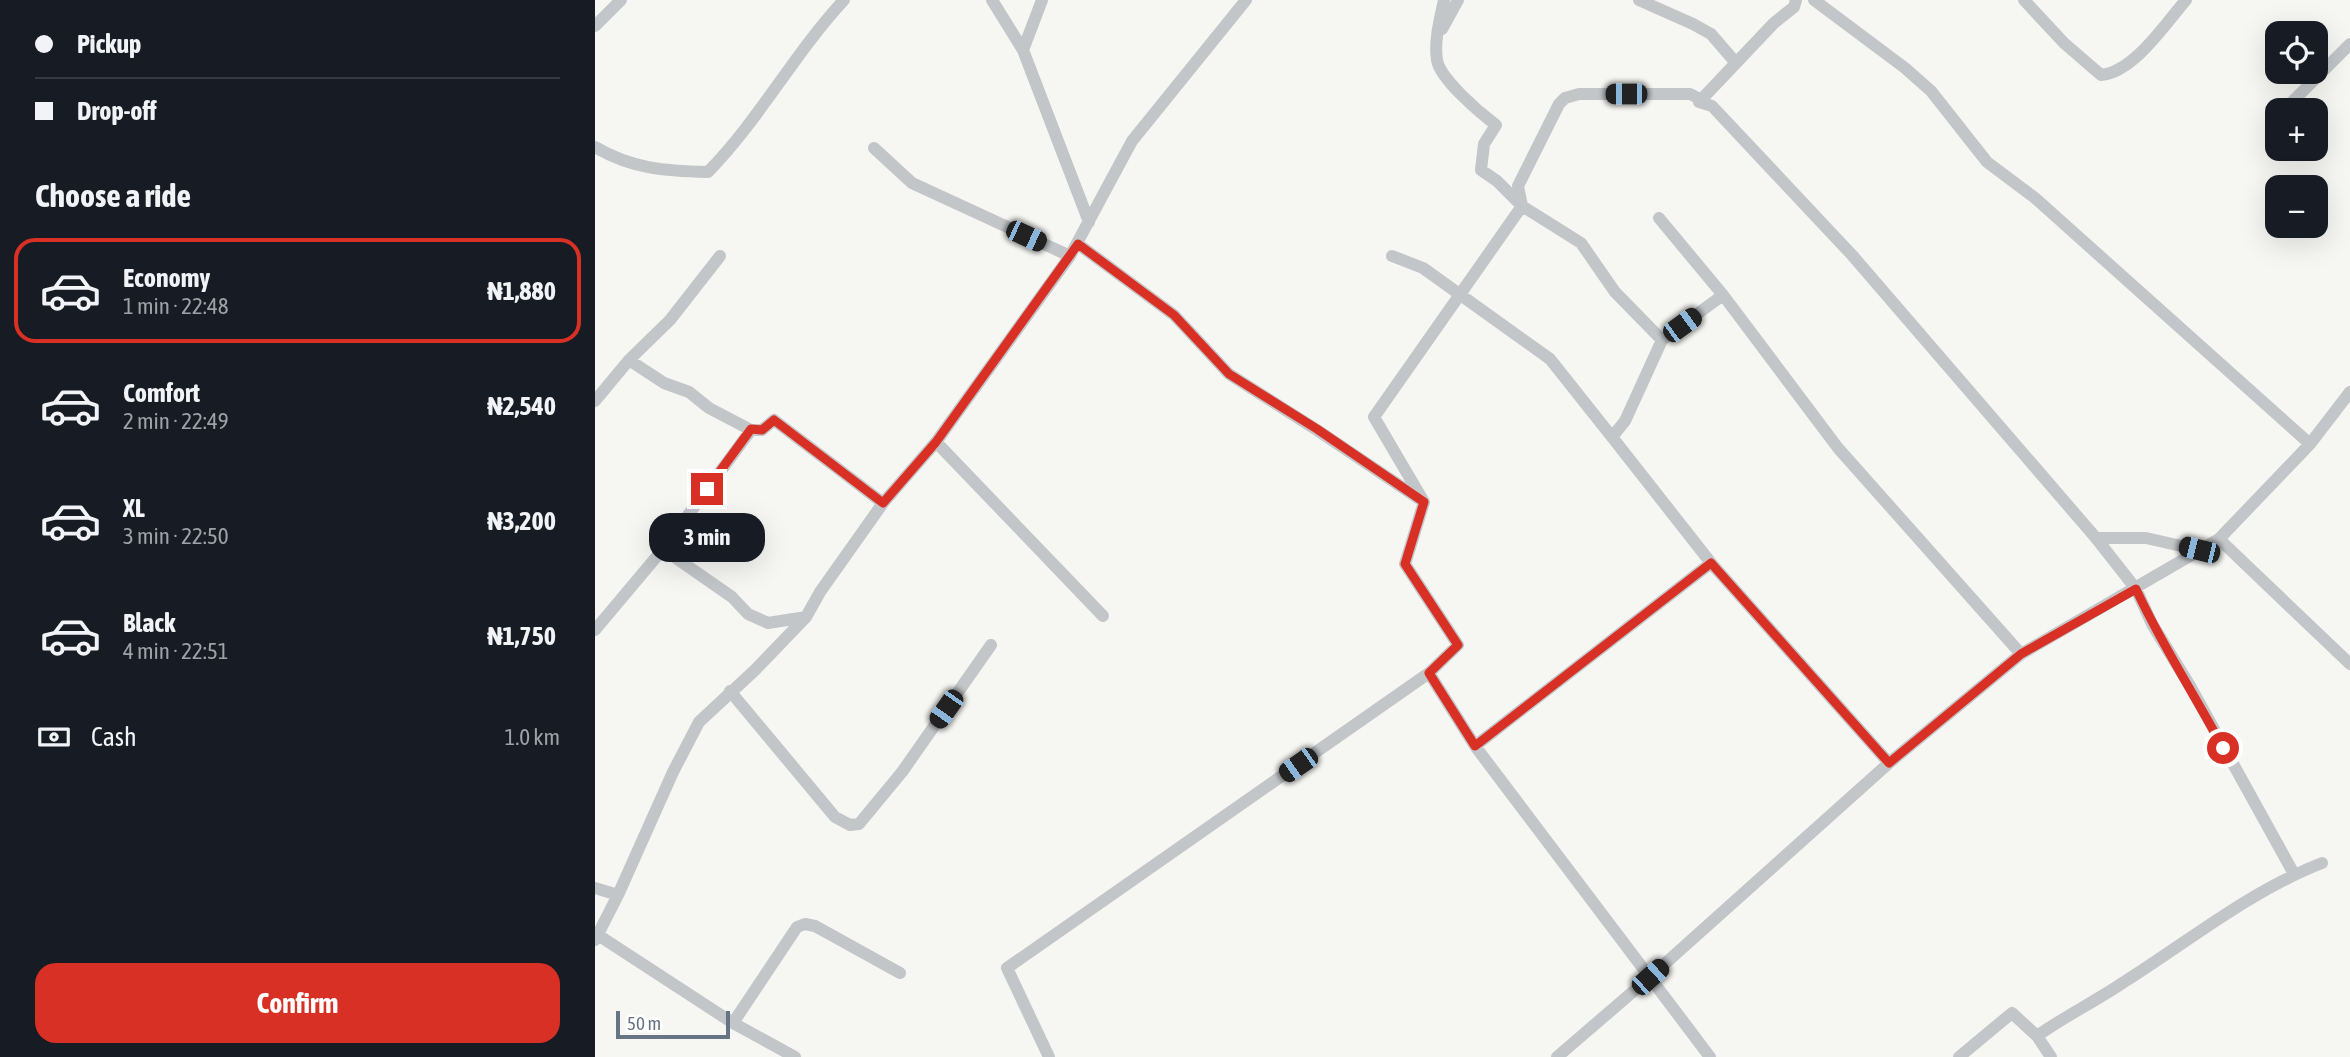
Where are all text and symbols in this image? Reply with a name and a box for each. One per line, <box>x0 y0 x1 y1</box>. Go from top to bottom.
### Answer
map controls <box>2265 21 2328 238</box>
button: locate <box>2265 21 2328 84</box>
text: Pickup <box>77 29 141 59</box>
car <box>1606 84 1648 105</box>
text: Drop-off <box>77 96 157 126</box>
button: + <box>2265 98 2328 161</box>
button: − <box>2265 175 2328 238</box>
text: Choose a ride <box>35 177 191 214</box>
car <box>1003 218 1050 254</box>
icon: car <box>39 259 102 322</box>
text: Economy <box>123 263 210 293</box>
text: ₦1,880 <box>487 276 556 306</box>
text: 1 min · 22:48 <box>123 293 229 319</box>
car <box>1659 304 1706 346</box>
icon: car <box>39 374 102 437</box>
text: Comfort <box>123 378 200 408</box>
text: ₦2,540 <box>487 391 556 421</box>
text: 2 min · 22:49 <box>123 408 229 434</box>
route end <box>691 473 723 505</box>
icon: car <box>39 489 102 552</box>
text: XL <box>123 493 145 523</box>
text: ₦3,200 <box>487 506 556 536</box>
callout: 3 min <box>649 514 765 562</box>
text: 3 min · 22:50 <box>123 523 229 549</box>
text: 3 min <box>684 524 730 550</box>
car <box>2177 535 2222 565</box>
icon: car <box>39 604 102 667</box>
text: Black <box>123 608 175 638</box>
text: ₦1,750 <box>487 621 556 651</box>
text: 4 min · 22:51 <box>123 638 229 664</box>
car <box>926 686 967 732</box>
icon: cash <box>35 718 73 756</box>
text: Cash <box>91 722 137 752</box>
text: 1.0 km <box>504 724 560 750</box>
route start <box>2207 732 2239 764</box>
car <box>1275 744 1322 786</box>
car <box>1628 955 1673 999</box>
button: Confirm <box>35 963 560 1043</box>
scale bar <box>616 1008 730 1040</box>
text: 50 m <box>627 1012 661 1034</box>

